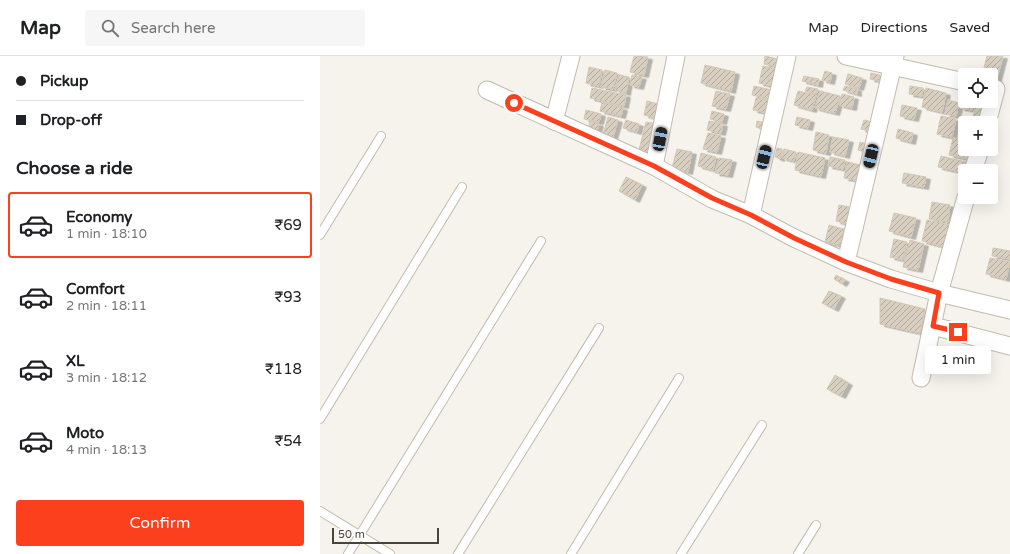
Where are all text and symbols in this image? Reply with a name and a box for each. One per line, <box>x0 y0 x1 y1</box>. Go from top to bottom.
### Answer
search box <box>85 10 365 46</box>
text: Map <box>20 17 61 39</box>
icon: search <box>99 17 121 39</box>
text: Search here <box>131 19 215 37</box>
text: Map <box>808 19 839 36</box>
text: Directions <box>861 19 928 36</box>
text: Saved <box>950 19 990 36</box>
map controls <box>958 68 998 204</box>
button: locate <box>958 68 998 108</box>
text: Pickup <box>40 72 88 90</box>
route start <box>505 94 523 112</box>
text: Drop-off <box>40 111 102 129</box>
button: + <box>958 116 998 156</box>
car <box>652 126 668 152</box>
car <box>862 143 880 169</box>
car <box>755 144 773 170</box>
text: Choose a ride <box>16 157 133 179</box>
button: − <box>958 164 998 204</box>
icon: car <box>18 207 54 243</box>
text: Economy <box>66 208 132 226</box>
text: ₹69 <box>274 216 302 234</box>
text: 1 min · 18:10 <box>66 226 147 242</box>
icon: car <box>18 279 54 315</box>
text: Comfort <box>66 280 125 298</box>
text: ₹93 <box>274 288 302 306</box>
text: 2 min · 18:11 <box>66 298 147 314</box>
route end <box>949 323 967 341</box>
callout: 1 min <box>925 346 991 374</box>
icon: car <box>18 351 54 387</box>
text: XL <box>66 352 85 370</box>
text: 1 min <box>941 352 975 368</box>
text: ₹118 <box>265 360 302 378</box>
text: 3 min · 18:12 <box>66 370 147 386</box>
icon: car <box>18 423 54 459</box>
text: Moto <box>66 424 104 442</box>
text: ₹54 <box>274 432 302 450</box>
text: 4 min · 18:13 <box>66 442 147 458</box>
button: Confirm <box>16 500 304 546</box>
scale bar <box>332 526 439 545</box>
text: 50 m <box>338 528 365 541</box>

